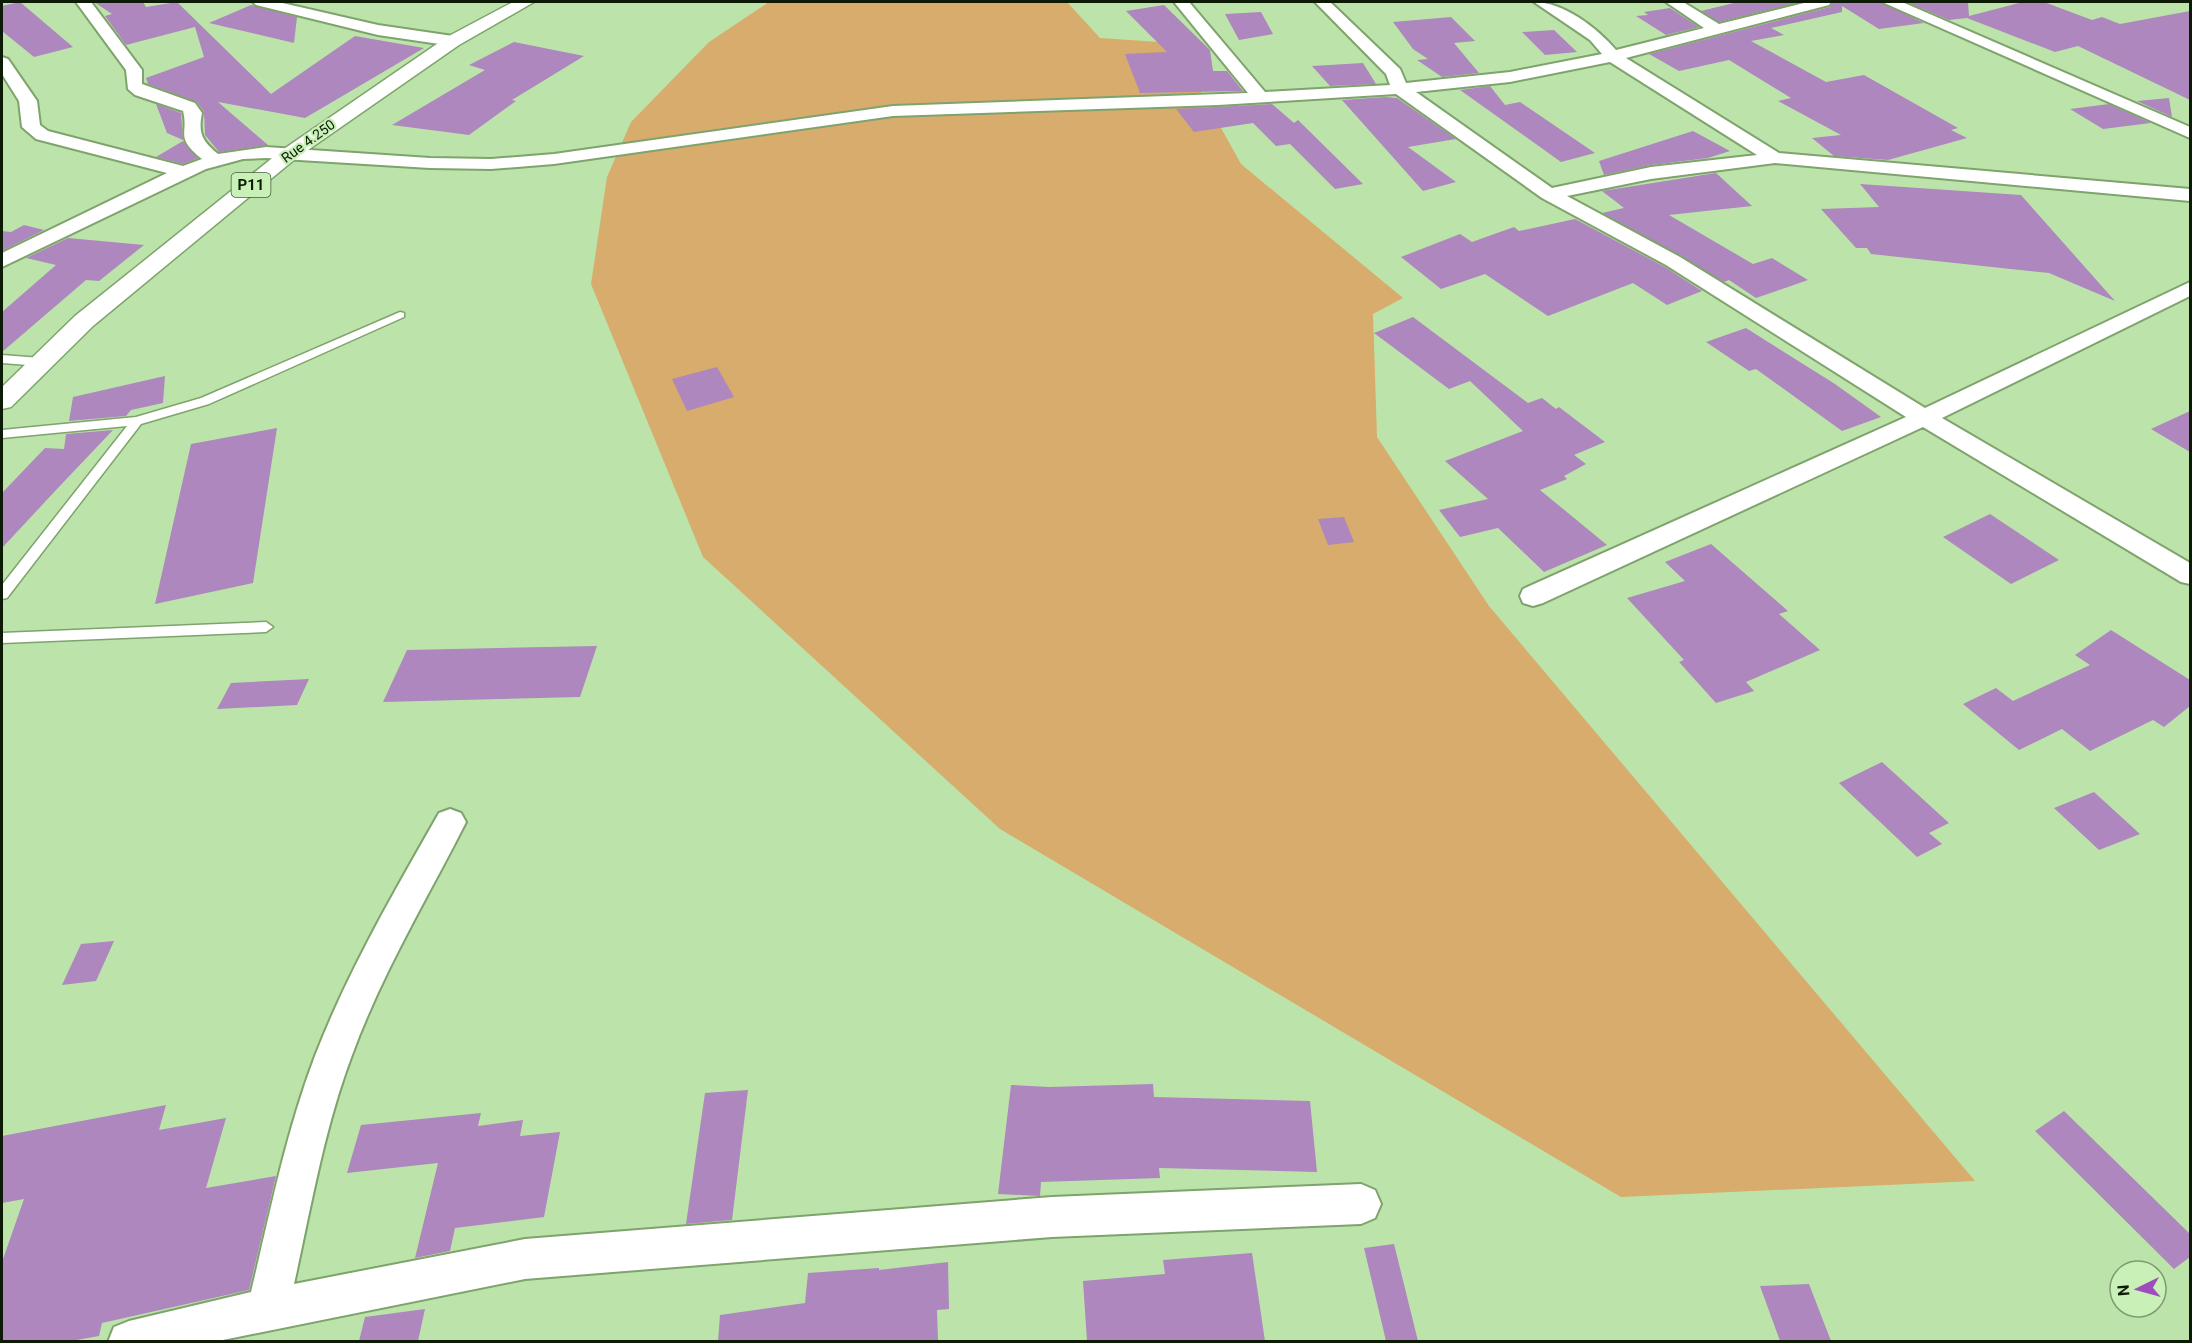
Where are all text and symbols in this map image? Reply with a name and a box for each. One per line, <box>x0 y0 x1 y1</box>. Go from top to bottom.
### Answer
street label: Rue 4.250 <box>278 116 338 166</box>
road number: P11 <box>232 173 270 197</box>
north arrow <box>2108 1259 2168 1319</box>
text: N <box>2114 1284 2134 1297</box>

